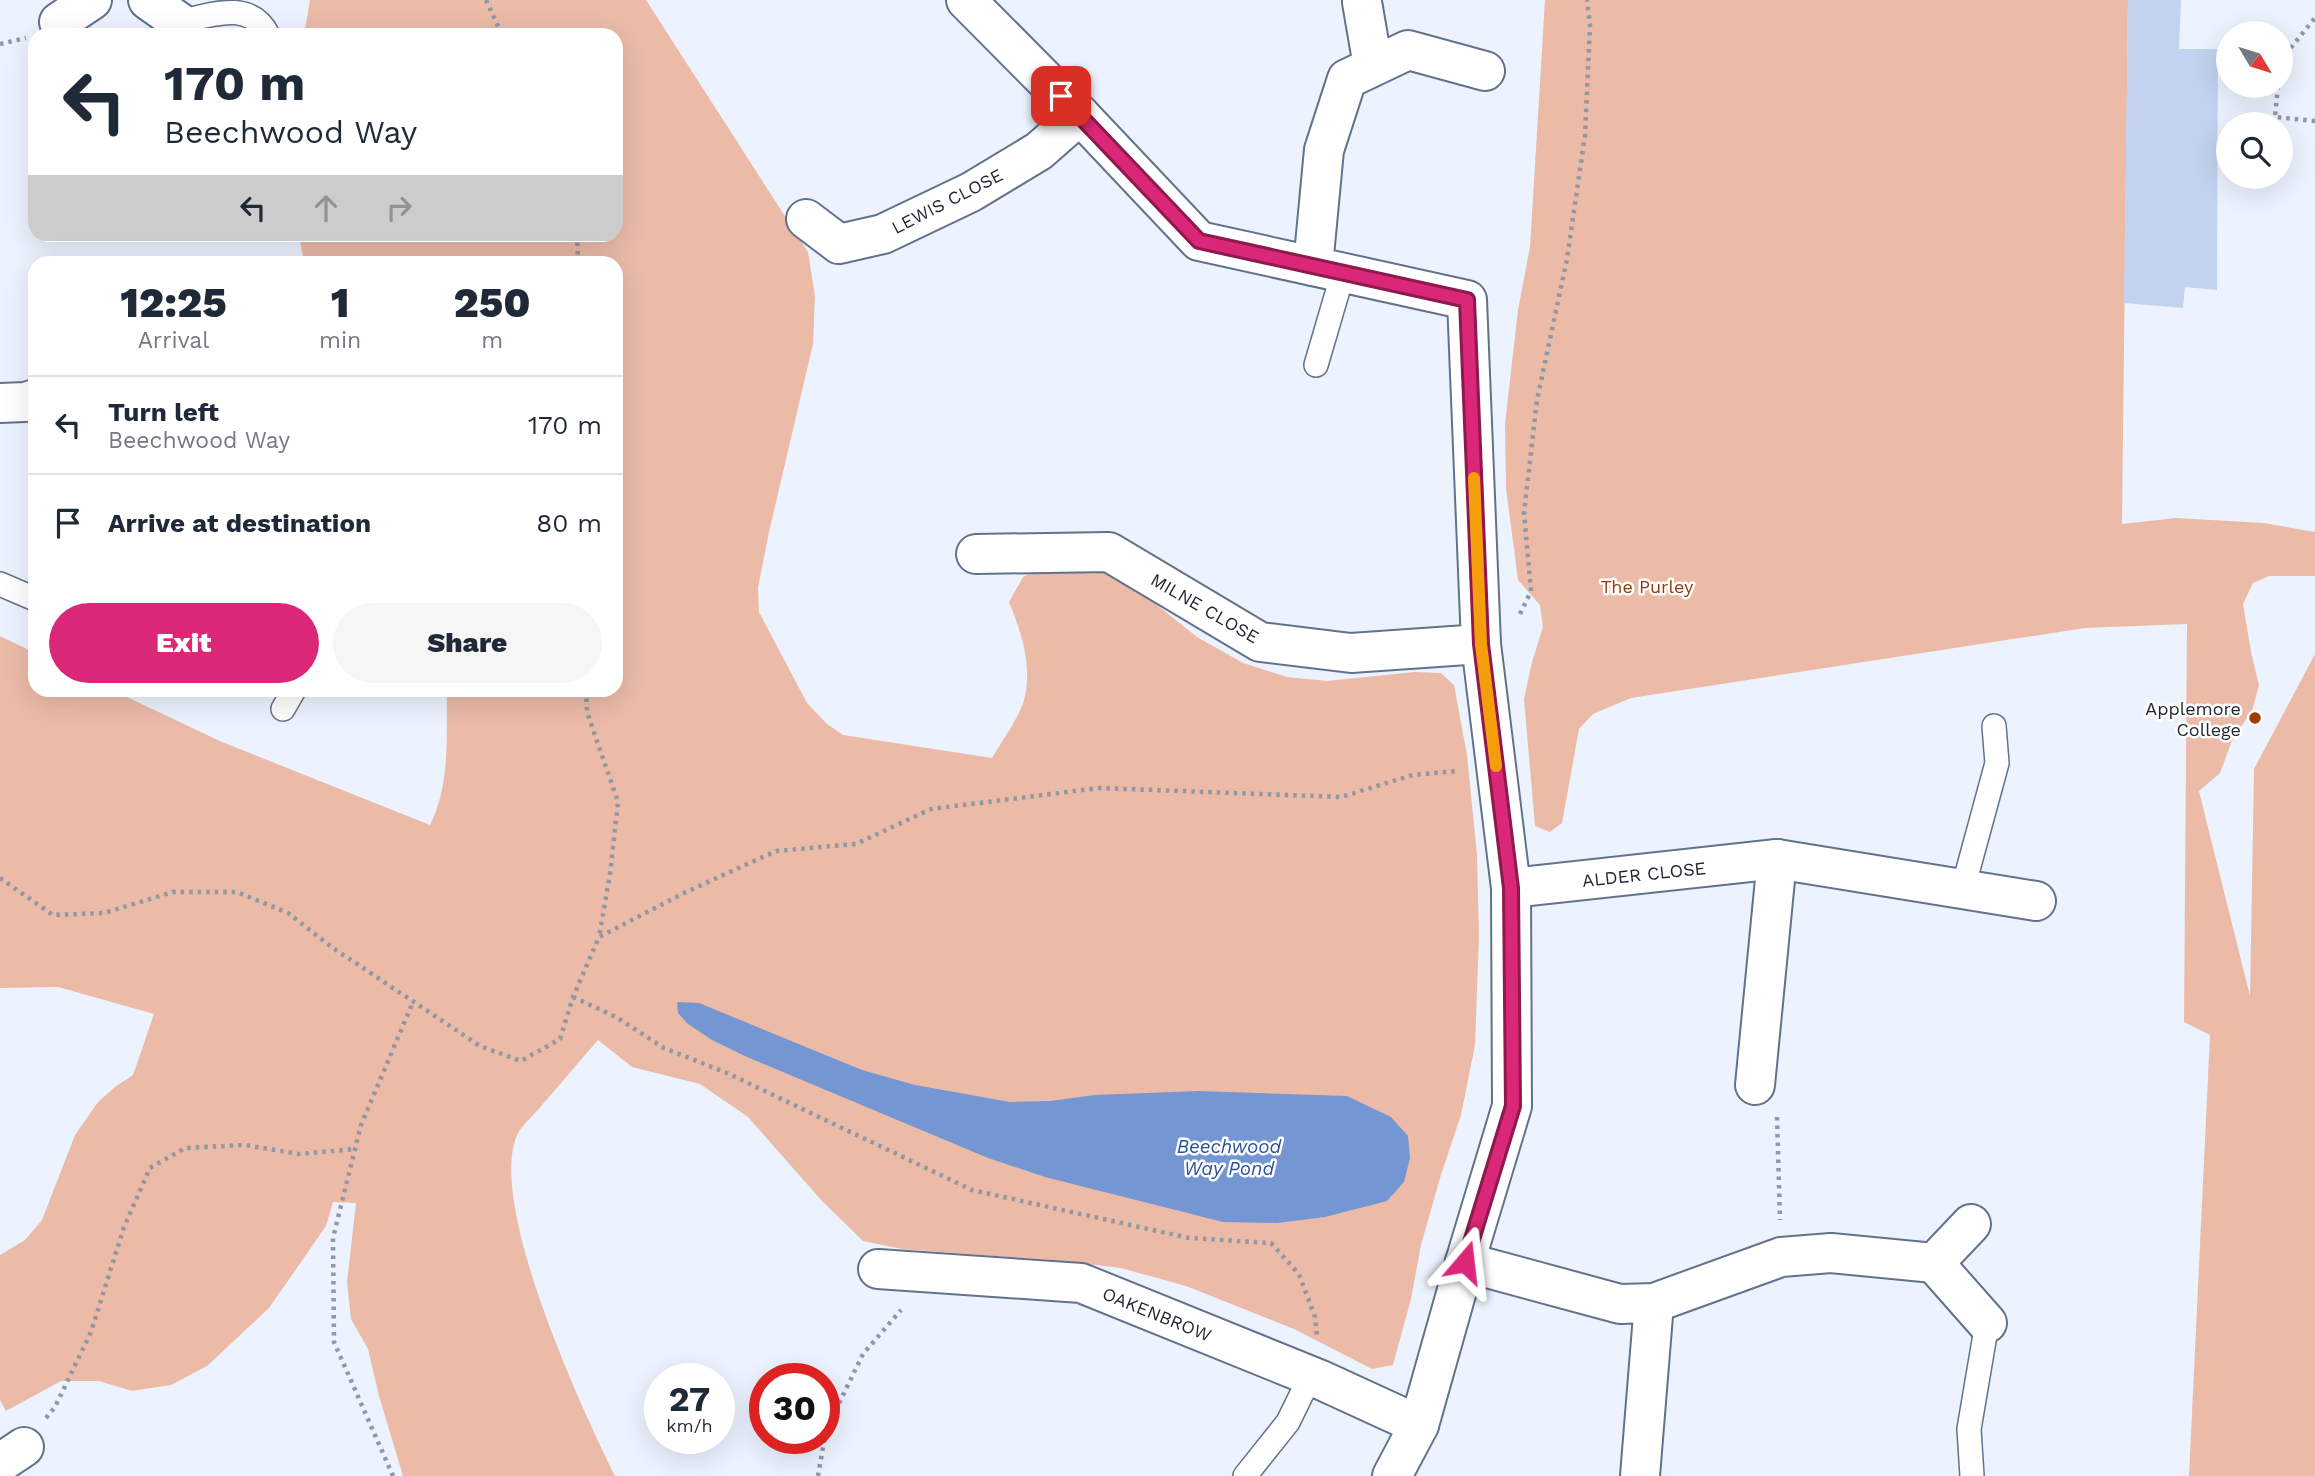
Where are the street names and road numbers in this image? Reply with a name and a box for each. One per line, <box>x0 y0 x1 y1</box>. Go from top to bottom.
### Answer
street label: LEWIS CLOSE <box>888 164 1006 238</box>
street label: MILNE CLOSE <box>1147 569 1263 647</box>
street label: ALDER CLOSE <box>1581 857 1707 891</box>
street label: OAKENBROW <box>1099 1283 1215 1345</box>

